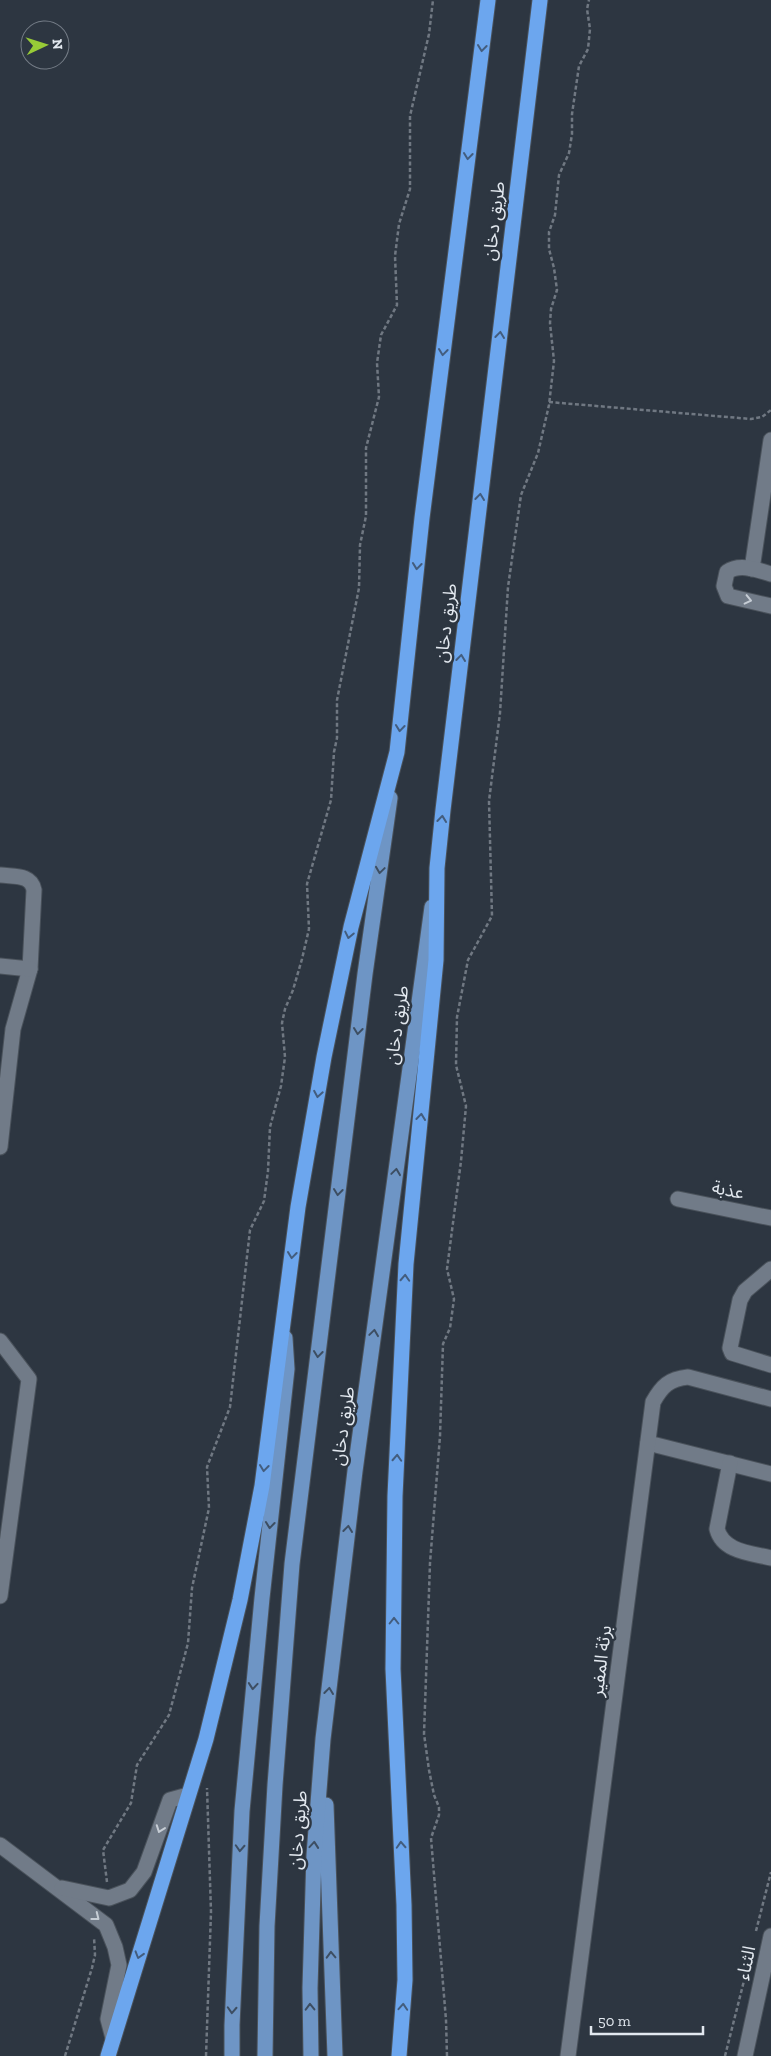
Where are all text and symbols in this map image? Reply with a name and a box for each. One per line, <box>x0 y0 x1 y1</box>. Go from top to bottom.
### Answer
north arrow <box>20 20 70 70</box>
text: N <box>49 38 66 50</box>
one-way arrow <box>477 44 487 53</box>
one-way arrow <box>463 152 474 160</box>
street label: طريق دخان <box>478 180 510 262</box>
one-way arrow <box>494 331 505 339</box>
one-way arrow <box>438 348 449 356</box>
one-way arrow <box>474 492 485 500</box>
one-way arrow <box>411 563 422 571</box>
street label: طريق دخان <box>430 582 462 664</box>
one-way arrow <box>743 594 752 605</box>
one-way arrow <box>455 654 466 662</box>
one-way arrow <box>394 724 405 732</box>
one-way arrow <box>436 815 447 823</box>
one-way arrow <box>375 866 386 874</box>
one-way arrow <box>344 931 355 939</box>
street label: طريق دخان <box>381 984 413 1066</box>
one-way arrow <box>353 1027 364 1035</box>
one-way arrow <box>313 1090 323 1099</box>
one-way arrow <box>416 1112 427 1120</box>
one-way arrow <box>390 1168 401 1176</box>
street label: عذبة <box>710 1176 746 1204</box>
one-way arrow <box>333 1189 344 1197</box>
one-way arrow <box>287 1251 298 1259</box>
one-way arrow <box>400 1274 411 1282</box>
one-way arrow <box>368 1329 379 1337</box>
one-way arrow <box>314 1349 324 1358</box>
street label: طريق دخان <box>327 1385 359 1467</box>
one-way arrow <box>391 1454 402 1462</box>
one-way arrow <box>259 1464 270 1472</box>
one-way arrow <box>265 1521 276 1529</box>
one-way arrow <box>342 1525 353 1533</box>
one-way arrow <box>389 1616 399 1624</box>
street label: برثة المفير <box>586 1624 616 1699</box>
one-way arrow <box>248 1682 259 1690</box>
one-way arrow <box>323 1686 334 1694</box>
street label: طريق دخان <box>284 1790 312 1870</box>
one-way arrow <box>156 1824 166 1833</box>
one-way arrow <box>309 1841 320 1849</box>
one-way arrow <box>396 1841 407 1849</box>
one-way arrow <box>234 1844 245 1852</box>
one-way arrow <box>90 1911 100 1920</box>
street label: الثناء <box>732 1944 760 1982</box>
one-way arrow <box>135 1950 145 1958</box>
one-way arrow <box>326 1951 337 1959</box>
one-way arrow <box>305 2003 316 2011</box>
one-way arrow <box>397 2003 408 2011</box>
scale bar <box>591 2004 704 2036</box>
one-way arrow <box>227 2007 238 2015</box>
text: 50 m <box>598 2012 631 2030</box>

